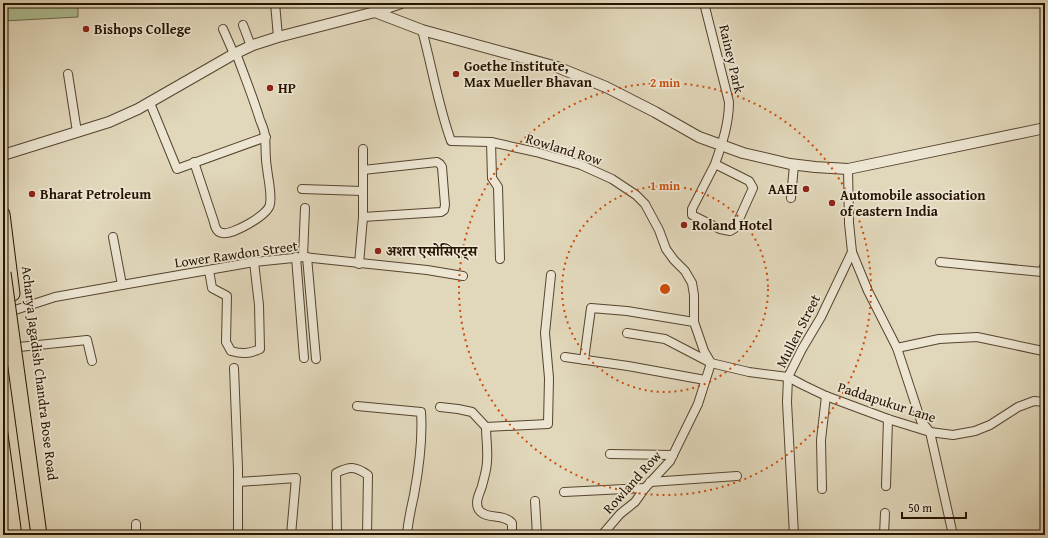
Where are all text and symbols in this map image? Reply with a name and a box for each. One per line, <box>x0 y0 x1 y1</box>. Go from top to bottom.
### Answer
place label: Bishops College <box>94 19 191 39</box>
street label: Rainey Park <box>714 23 750 96</box>
marker: Bishops College <box>81 24 91 34</box>
place label: Goethe Institute, Max Mueller Bhavan <box>464 56 593 92</box>
marker: Goethe Institute, Max Mueller Bhavan <box>451 69 461 79</box>
text: 2 min <box>650 74 680 91</box>
place label: HP <box>278 78 296 98</box>
marker: HP <box>265 83 275 93</box>
street label: Rowland Row <box>523 128 605 170</box>
text: 1 min <box>650 177 680 194</box>
place label: AAEI <box>768 179 798 199</box>
place label: Bharat Petroleum <box>40 184 151 204</box>
marker: AAEI <box>801 184 811 194</box>
place label: Automobile association of eastern India <box>840 185 986 221</box>
marker: Bharat Petroleum <box>27 189 37 199</box>
marker: Automobile association of eastern India <box>827 198 837 208</box>
place label: Roland Hotel <box>692 215 773 235</box>
marker: Roland Hotel <box>679 220 689 230</box>
street label: Lower Rawdon Street <box>173 235 299 273</box>
place label: अशरा एसोसिएट्स <box>386 241 479 261</box>
marker: अशरा एसोसिएट्स <box>373 246 383 256</box>
street label: Acharya Jagadish Chandra Bose Road <box>17 265 63 482</box>
centre of rings <box>658 282 672 296</box>
street label: Mullen Street <box>771 291 825 371</box>
street label: Paddapukur Lane <box>835 377 939 427</box>
street label: Rowland Row <box>598 446 666 518</box>
scale bar <box>902 494 966 520</box>
text: 50 m <box>908 499 932 516</box>

